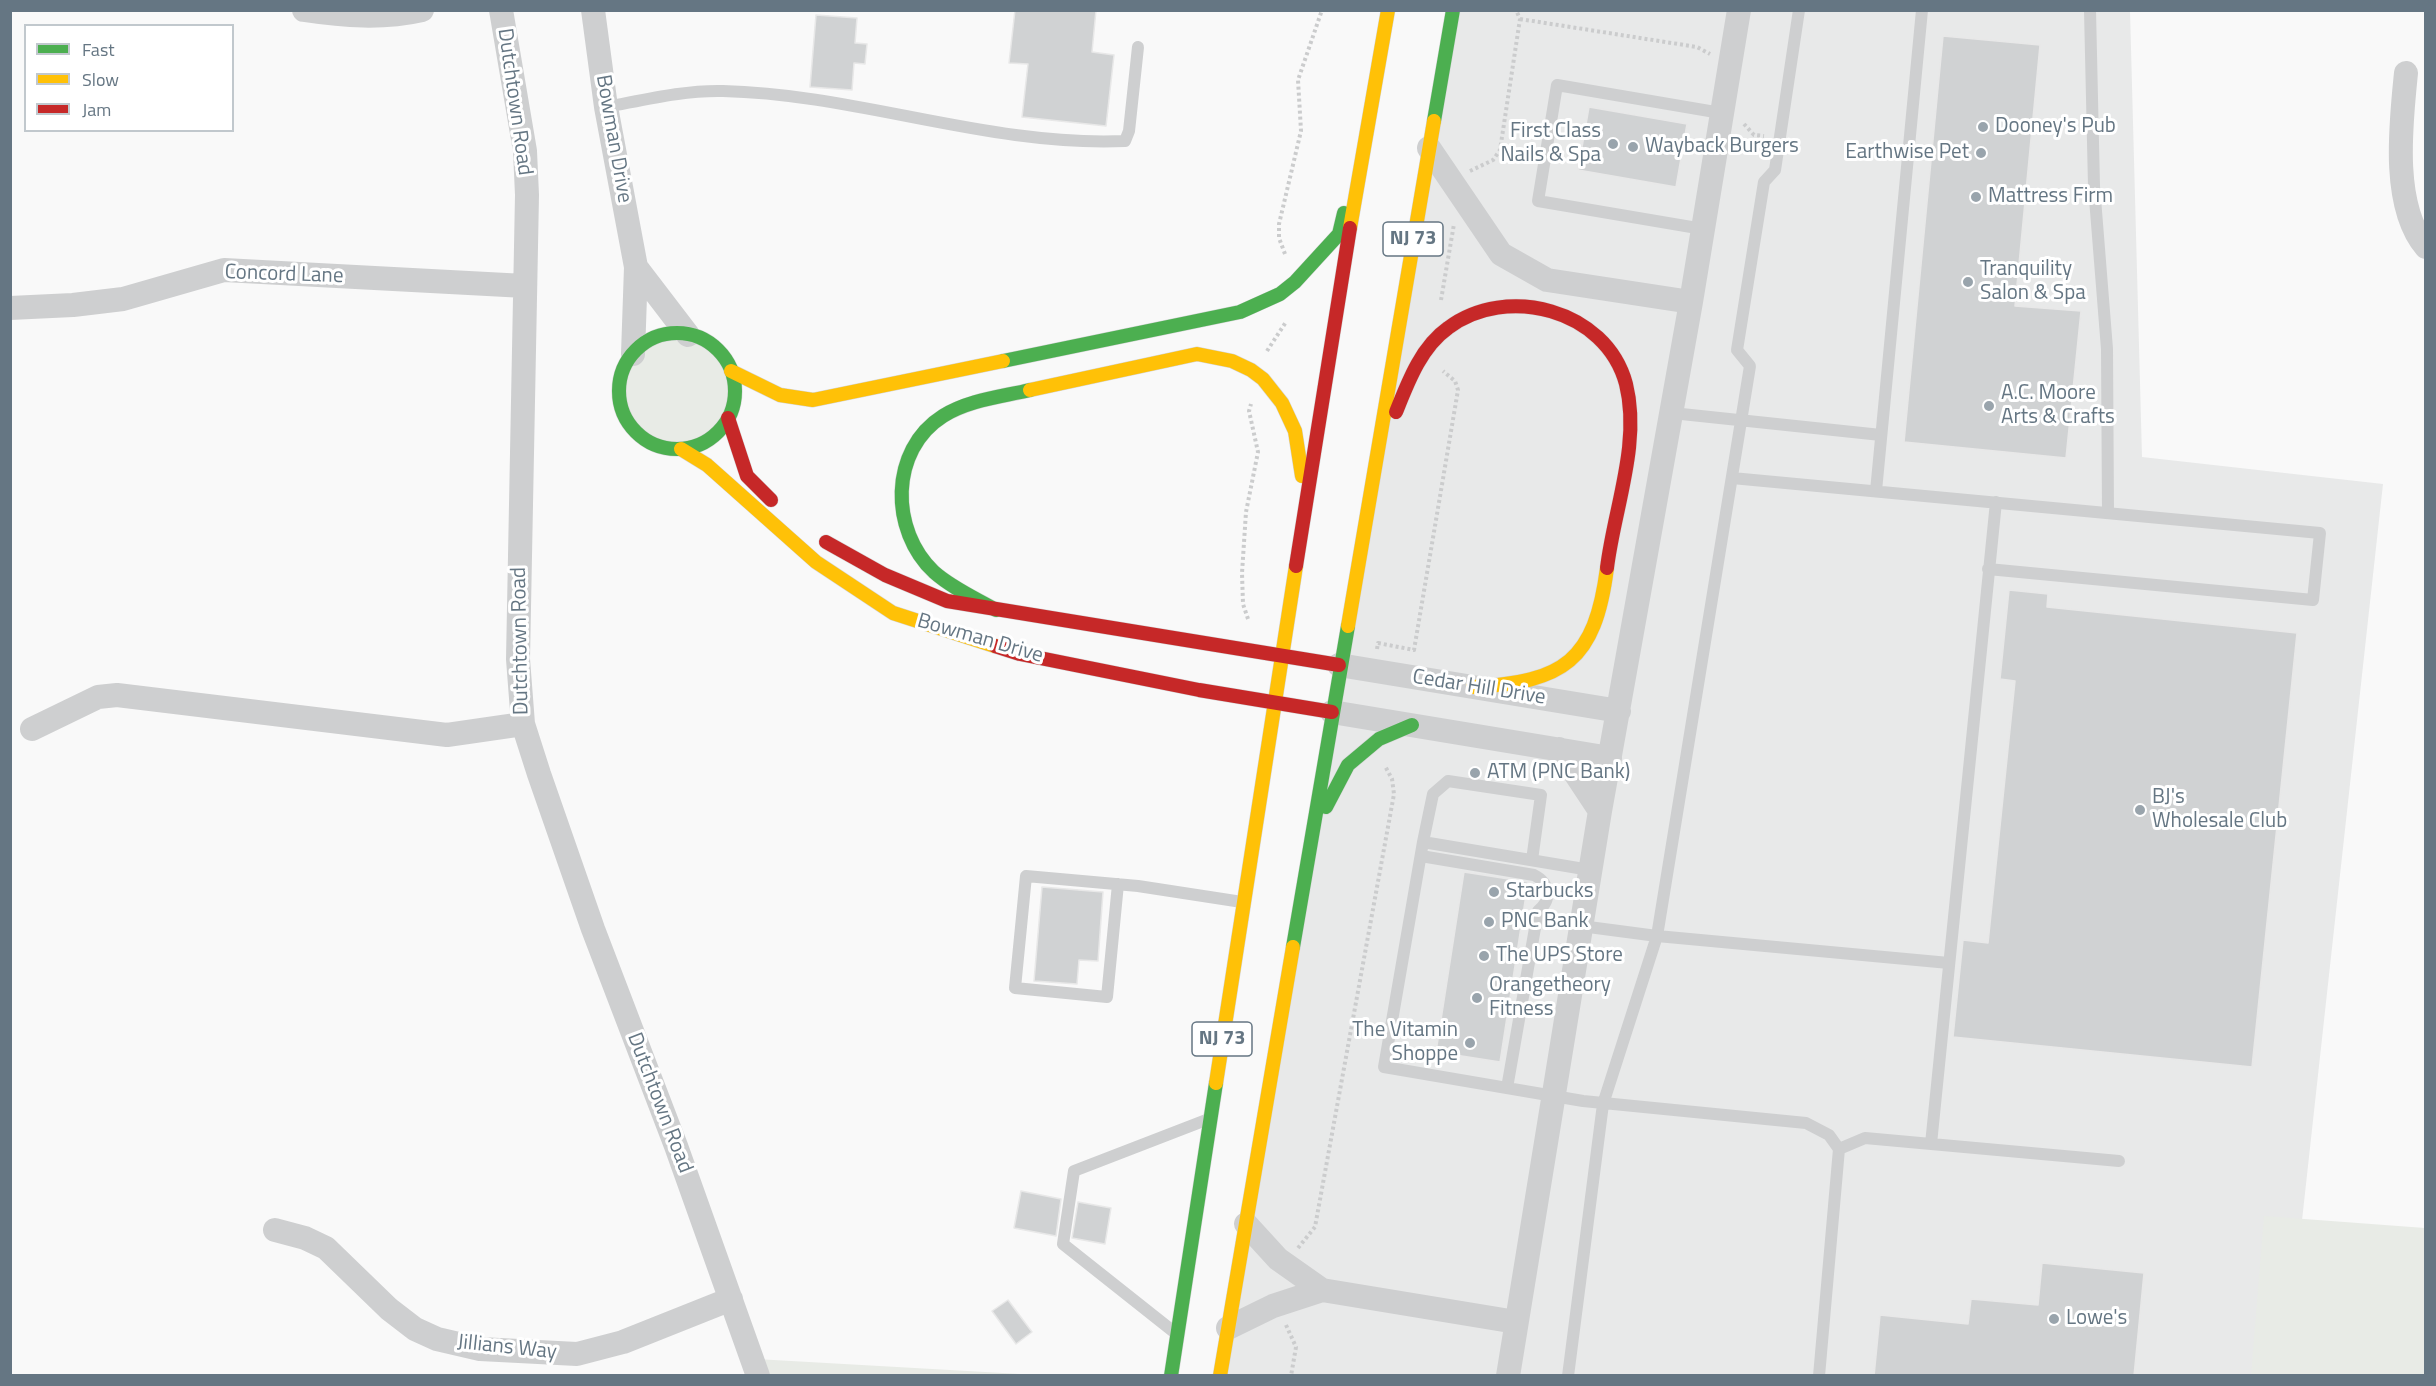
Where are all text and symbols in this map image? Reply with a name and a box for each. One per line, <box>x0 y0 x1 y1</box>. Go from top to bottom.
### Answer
legend <box>24 24 234 132</box>
street label: Dutchtown Road <box>491 27 537 177</box>
text: Fast <box>82 36 115 63</box>
text: Slow <box>82 66 119 93</box>
street label: Bowman Drive <box>589 73 637 205</box>
text: Jam <box>82 96 111 123</box>
place label: Dooney's Pub <box>1995 114 2116 140</box>
place label: First Class Nails & Spa <box>1500 119 1601 169</box>
marker: Dooney's Pub <box>1976 120 1990 134</box>
place label: Wayback Burgers <box>1645 134 1799 160</box>
marker: First Class Nails & Spa <box>1606 137 1620 151</box>
marker: Wayback Burgers <box>1626 140 1640 154</box>
place label: Earthwise Pet <box>1845 140 1969 166</box>
marker: Earthwise Pet <box>1974 146 1988 160</box>
place label: Mattress Firm <box>1988 184 2113 210</box>
marker: Mattress Firm <box>1969 190 1983 204</box>
road number: NJ 73 <box>1383 222 1443 256</box>
place label: Tranquility Salon & Spa <box>1980 257 2086 307</box>
street label: Concord Lane <box>224 260 344 290</box>
marker: Tranquility Salon & Spa <box>1961 275 1975 289</box>
place label: A.C. Moore Arts & Crafts <box>2001 381 2115 431</box>
marker: A.C. Moore Arts & Crafts <box>1982 399 1996 413</box>
street label: Dutchtown Road <box>507 567 535 715</box>
street label: Bowman Drive <box>914 609 1046 669</box>
street label: Cedar Hill Drive <box>1411 665 1547 711</box>
place label: ATM (PNC Bank) <box>1487 760 1630 786</box>
marker: ATM (PNC Bank) <box>1468 766 1482 780</box>
place label: BJ's Wholesale Club <box>2152 785 2287 835</box>
marker: BJ's Wholesale Club <box>2133 803 2147 817</box>
place label: Starbucks <box>1506 879 1594 905</box>
marker: Starbucks <box>1487 885 1501 899</box>
place label: PNC Bank <box>1501 909 1588 935</box>
marker: PNC Bank <box>1482 915 1496 929</box>
place label: The UPS Store <box>1496 943 1623 969</box>
marker: The UPS Store <box>1477 949 1491 963</box>
place label: Orangetheory Fitness <box>1489 973 1611 1023</box>
marker: Orangetheory Fitness <box>1470 991 1484 1005</box>
place label: The Vitamin Shoppe <box>1352 1018 1458 1068</box>
road number: NJ 73 <box>1192 1022 1252 1056</box>
street label: Dutchtown Road <box>621 1029 697 1177</box>
marker: The Vitamin Shoppe <box>1463 1036 1477 1050</box>
place label: Lowe's <box>2066 1306 2127 1332</box>
marker: Lowe's <box>2047 1312 2061 1326</box>
street label: Jillians Way <box>456 1330 558 1366</box>

